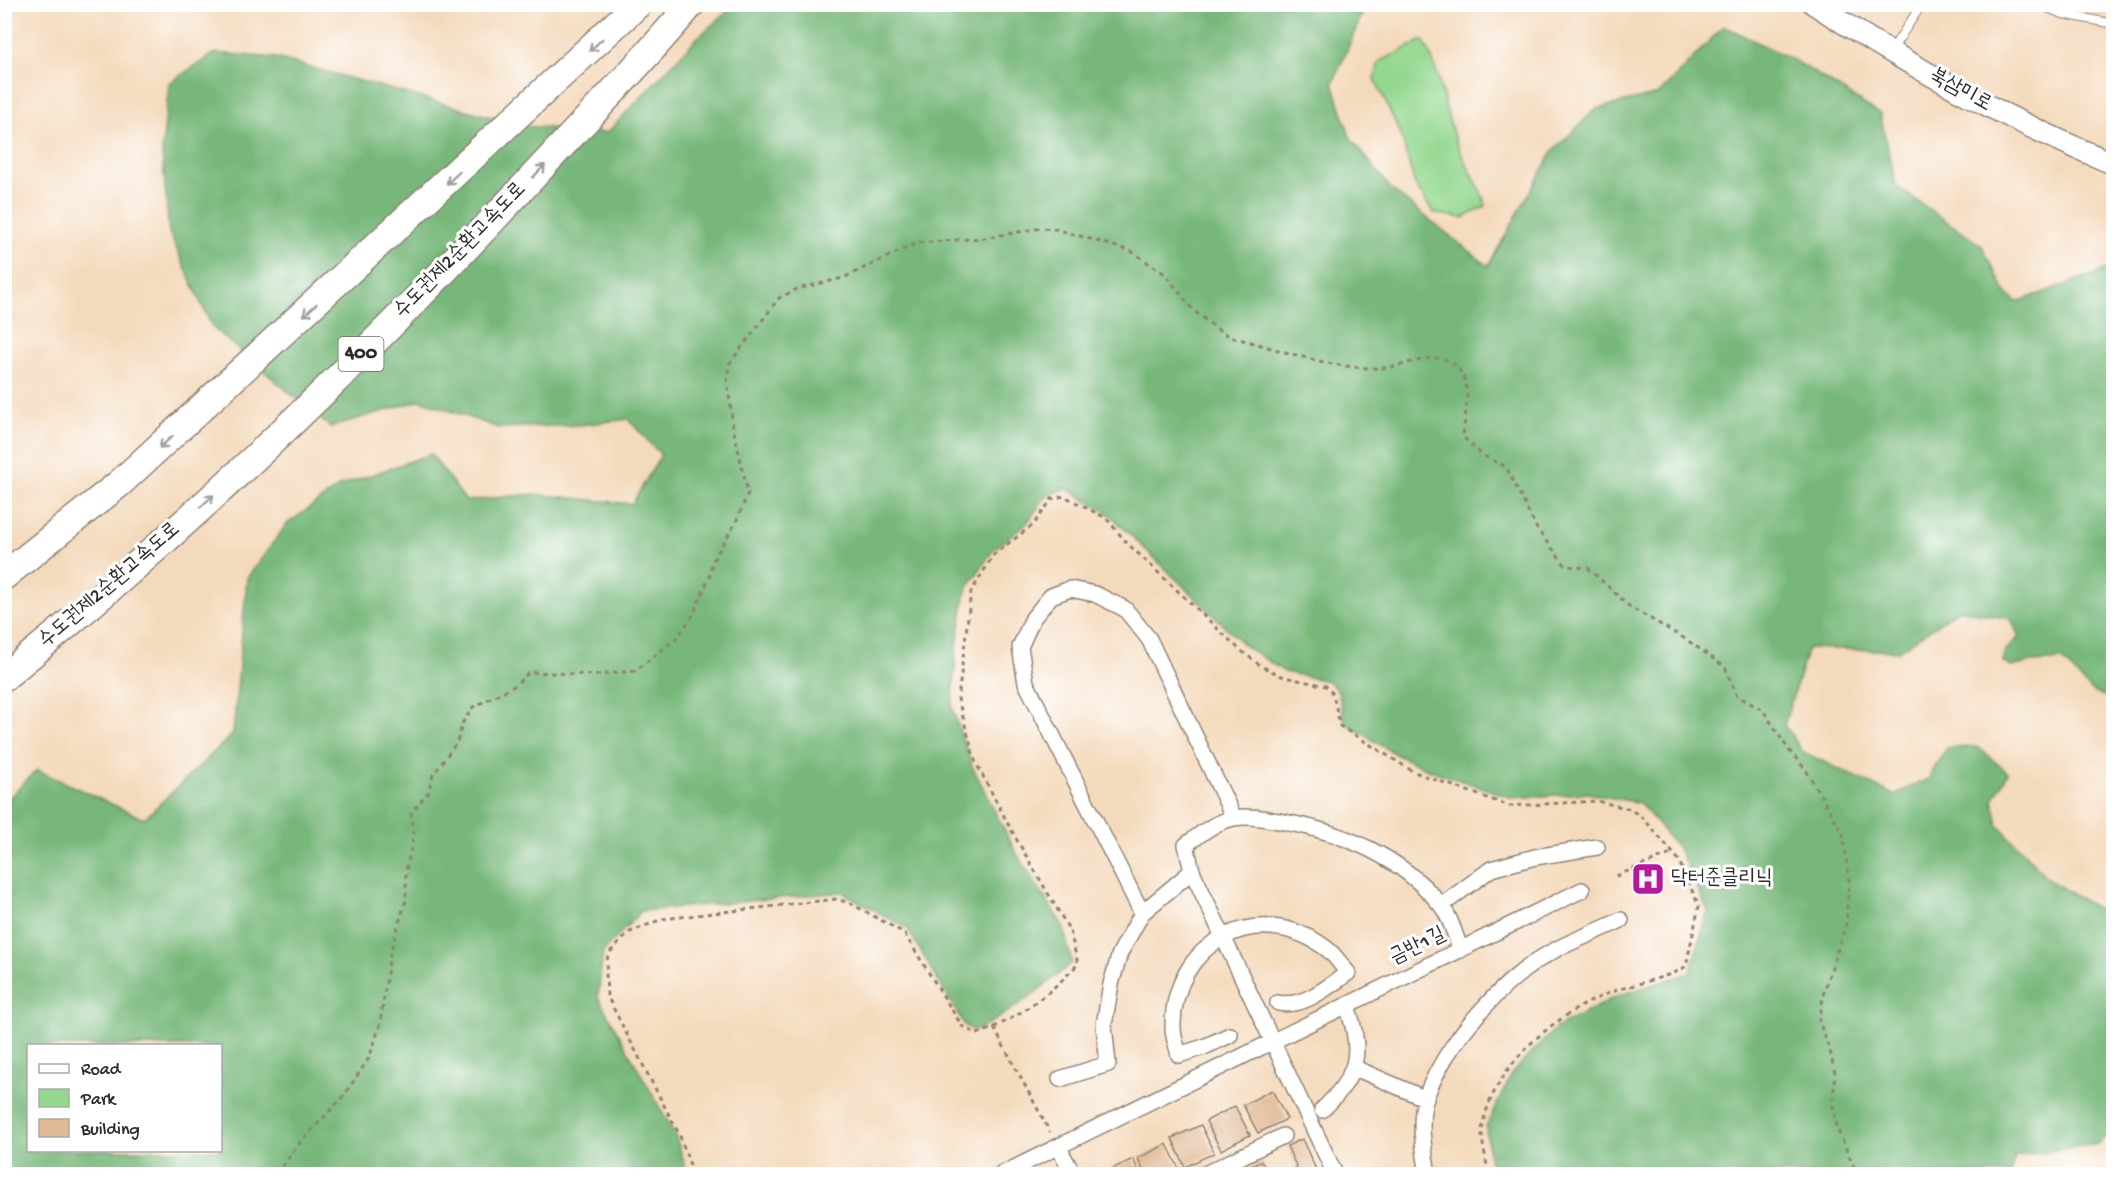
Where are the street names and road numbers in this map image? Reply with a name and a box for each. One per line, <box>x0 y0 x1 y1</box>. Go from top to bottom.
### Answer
street label: 북삼미로 <box>1924 64 1996 118</box>
street label: 수도권제2순환고속도로 <box>389 177 532 324</box>
road number: 400 <box>338 337 384 371</box>
street label: 수도권제2순환고속도로 <box>33 517 186 654</box>
street label: 금반1길 <box>1386 923 1450 971</box>

